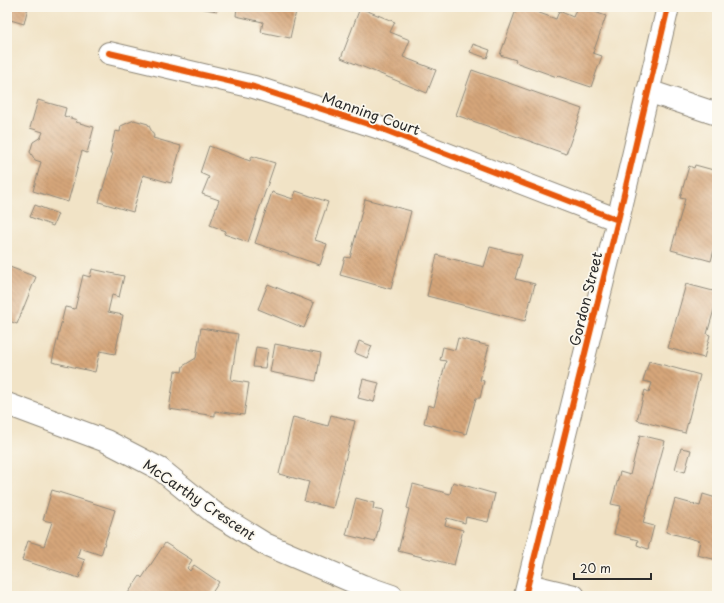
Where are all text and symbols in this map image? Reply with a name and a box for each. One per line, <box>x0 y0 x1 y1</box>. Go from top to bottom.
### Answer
street label: Manning Court <box>319 87 423 140</box>
street label: Gordon Street <box>564 249 607 348</box>
street label: McCarthy Crescent <box>139 454 260 545</box>
scale bar <box>574 555 651 581</box>
text: 20 m <box>580 559 611 577</box>

